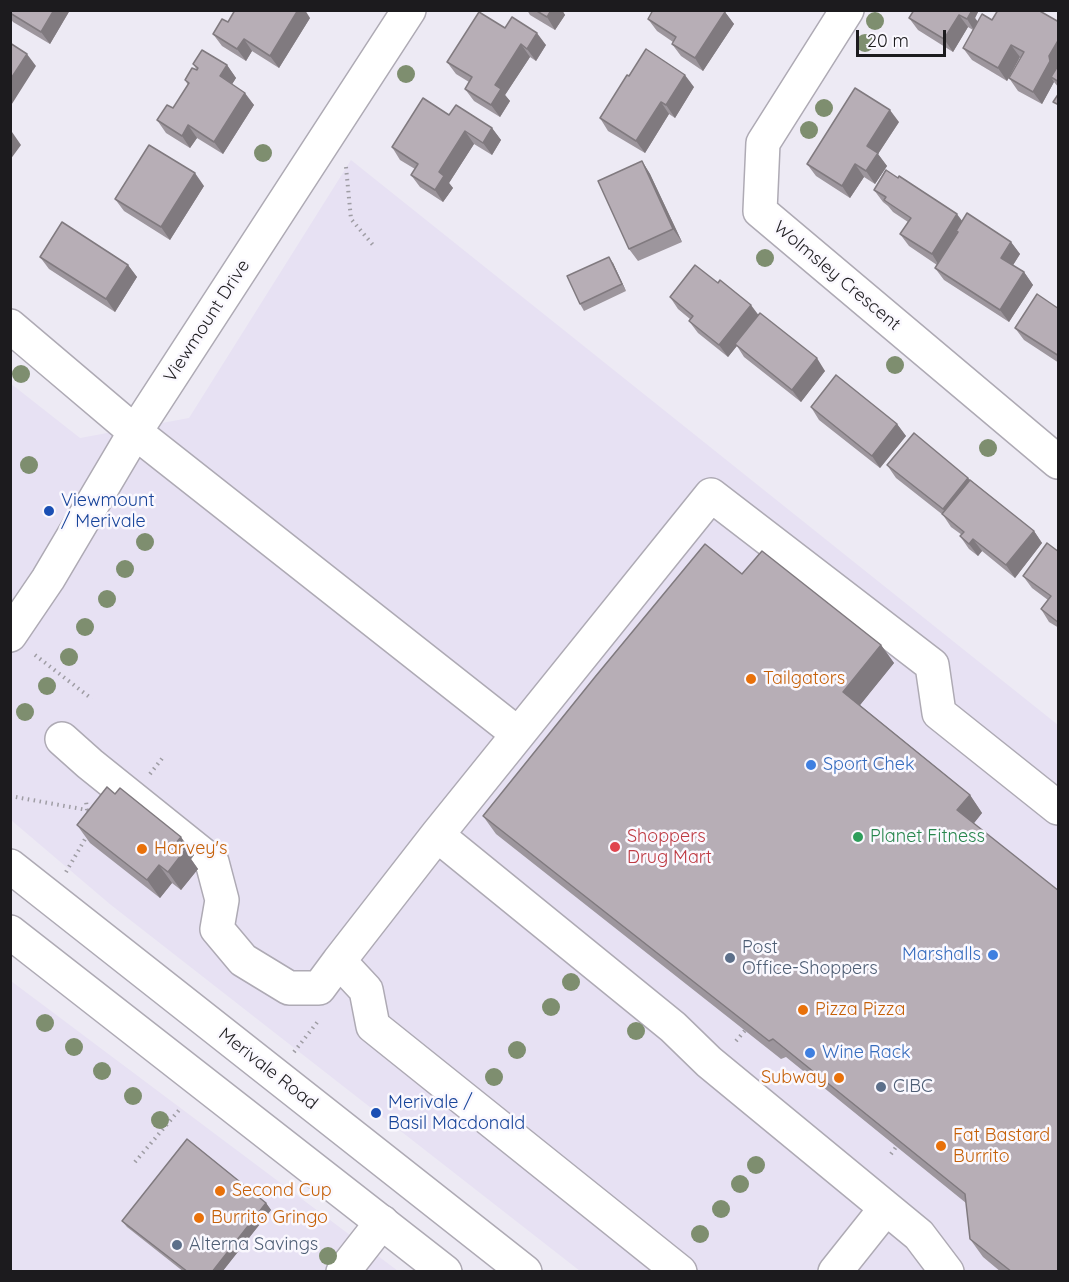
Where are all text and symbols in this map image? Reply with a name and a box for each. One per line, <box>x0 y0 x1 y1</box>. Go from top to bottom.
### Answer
scale bar <box>859 18 949 56</box>
text: 20 m <box>867 29 909 52</box>
street label: Wolmsley Crescent <box>769 217 905 335</box>
street label: Viewmount Drive <box>159 256 255 386</box>
place label: Viewmount / Merivale <box>61 490 155 532</box>
marker: Viewmount / Merivale <box>42 504 56 518</box>
place label: Tailgators <box>763 668 845 690</box>
marker: Tailgators <box>744 672 758 686</box>
place label: Sport Chek <box>823 754 915 776</box>
marker: Sport Chek <box>804 758 818 772</box>
place label: Shoppers Drug Mart <box>627 826 712 868</box>
place label: Planet Fitness <box>870 826 985 848</box>
marker: Planet Fitness <box>851 830 865 844</box>
place label: Harvey's <box>154 838 227 860</box>
marker: Shoppers Drug Mart <box>608 840 622 854</box>
marker: Harvey's <box>135 842 149 856</box>
place label: Post Office-Shoppers <box>742 937 878 980</box>
place label: Marshalls <box>902 944 981 966</box>
marker: Marshalls <box>986 948 1000 962</box>
marker: Post Office-Shoppers <box>723 951 737 965</box>
place label: Pizza Pizza <box>815 999 905 1021</box>
marker: Pizza Pizza <box>796 1003 810 1017</box>
street label: Merivale Road <box>214 1024 322 1114</box>
place label: Wine Rack <box>822 1042 911 1064</box>
marker: Wine Rack <box>803 1046 817 1060</box>
place label: Subway <box>761 1067 827 1089</box>
marker: Subway <box>832 1071 846 1085</box>
place label: CIBC <box>893 1076 933 1098</box>
marker: CIBC <box>874 1080 888 1094</box>
place label: Merivale / Basil Macdonald <box>388 1092 525 1134</box>
marker: Merivale / Basil Macdonald <box>369 1106 383 1120</box>
place label: Fat Bastard Burrito <box>953 1125 1050 1168</box>
marker: Fat Bastard Burrito <box>934 1139 948 1153</box>
place label: Second Cup <box>232 1180 332 1202</box>
marker: Second Cup <box>213 1184 227 1198</box>
place label: Burrito Gringo <box>211 1207 328 1229</box>
marker: Burrito Gringo <box>192 1211 206 1225</box>
place label: Alterna Savings <box>189 1234 318 1256</box>
marker: Alterna Savings <box>170 1238 184 1252</box>

